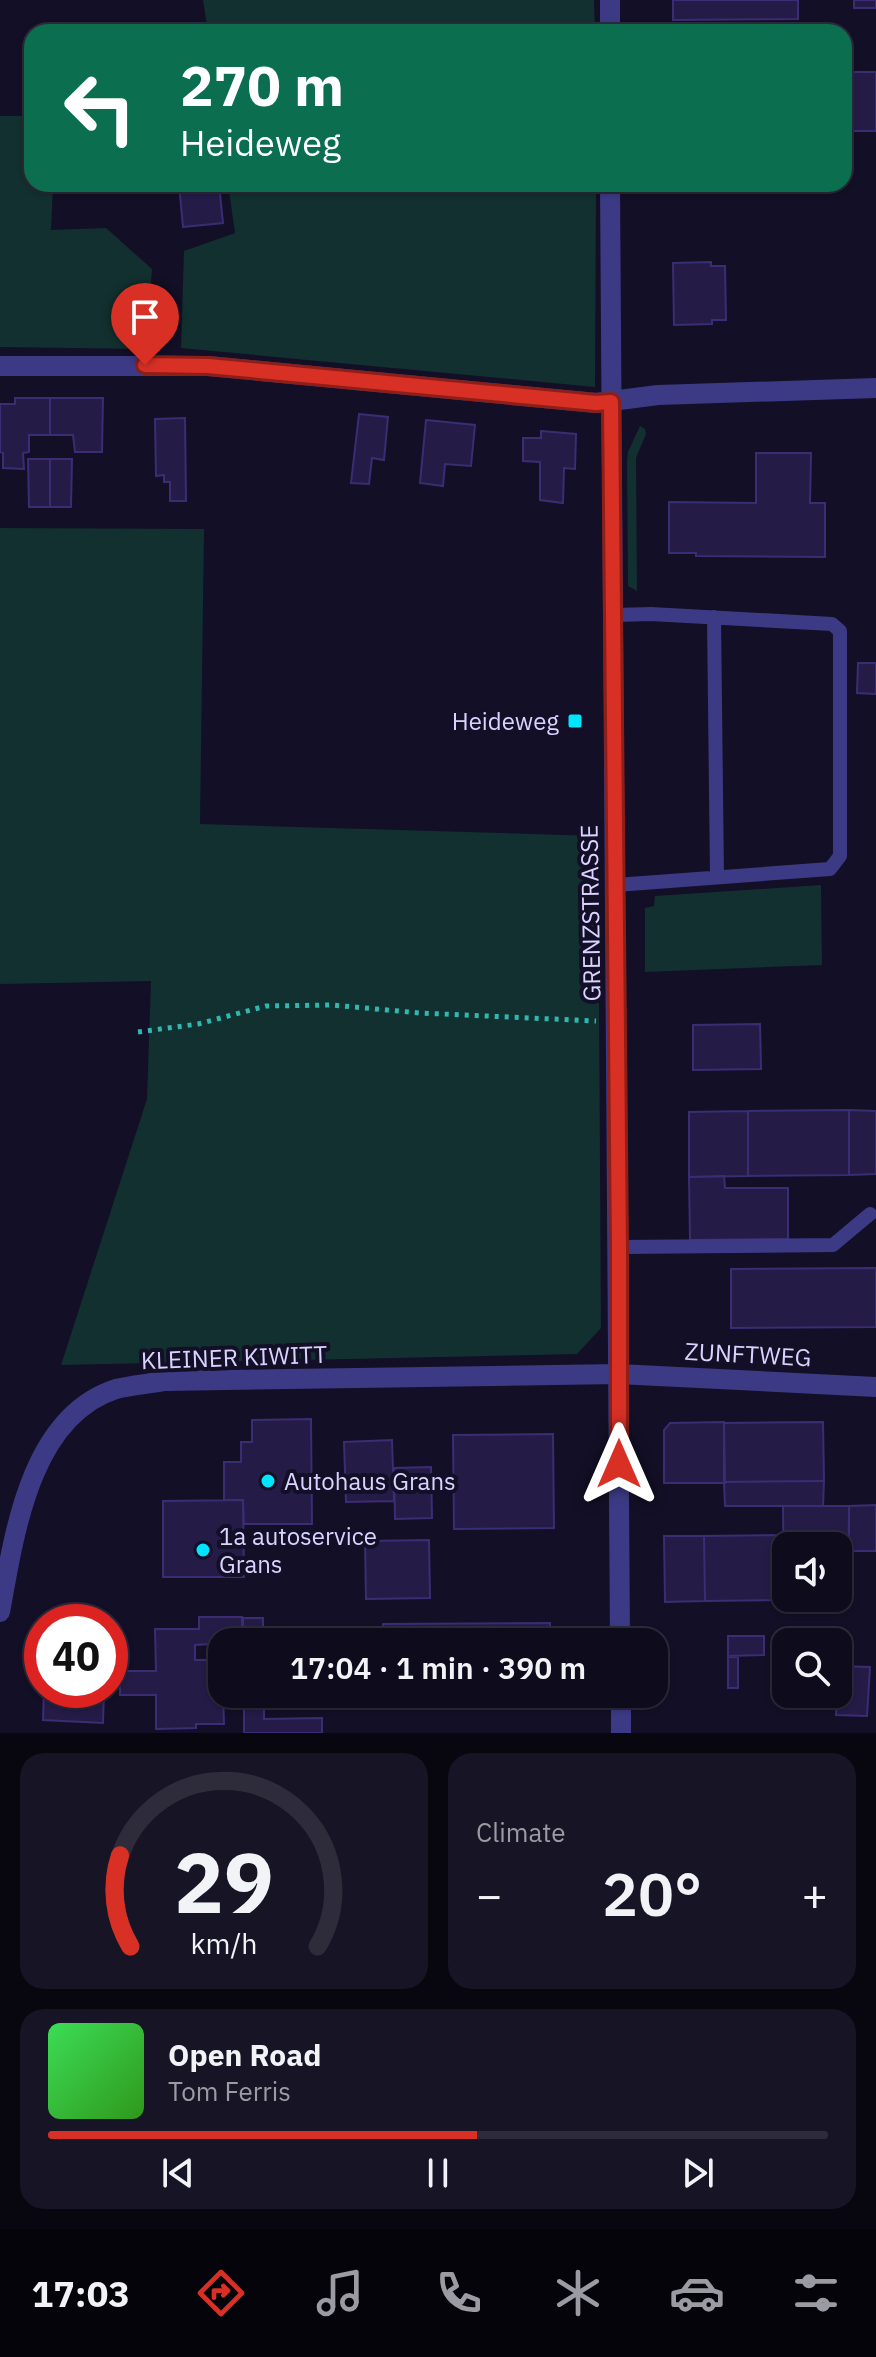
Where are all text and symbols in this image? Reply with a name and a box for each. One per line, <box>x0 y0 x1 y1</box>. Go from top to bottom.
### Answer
text: 270 m <box>180 49 344 121</box>
icon: left <box>48 56 152 160</box>
text: Heideweg <box>180 119 341 166</box>
pin <box>111 283 179 365</box>
icon: arrive <box>123 295 167 339</box>
place label: Heideweg <box>452 705 559 737</box>
marker: Heideweg <box>566 712 584 730</box>
street label: GRENZSTRASSE <box>572 824 608 1002</box>
street label: ZUNFTWEG <box>684 1335 812 1373</box>
street label: KLEINER KIWITT <box>140 1338 328 1376</box>
position arrow <box>577 1422 661 1506</box>
place label: Autohaus Grans <box>284 1465 456 1497</box>
marker: Autohaus Grans <box>259 1472 277 1490</box>
place label: 1a autoservice Grans <box>219 1520 377 1580</box>
map controls <box>772 1532 852 1708</box>
button: sound <box>772 1532 852 1612</box>
marker: 1a autoservice Grans <box>194 1541 212 1559</box>
speed limit sign: 40 <box>24 1604 128 1708</box>
button: search <box>772 1628 852 1708</box>
text: 17:04 · 1 min · 390 m <box>290 1648 586 1687</box>
text: Climate <box>476 1815 566 1849</box>
text: 29 <box>174 1828 274 1936</box>
text: 20° <box>602 1854 702 1933</box>
text: − <box>476 1866 502 1923</box>
text: + <box>802 1866 828 1923</box>
text: km/h <box>190 1925 258 1962</box>
text: Open Road <box>168 2035 321 2074</box>
text: Tom Ferris <box>168 2074 291 2108</box>
icon: previous <box>156 2151 200 2195</box>
icon: pause <box>416 2151 460 2195</box>
icon: next <box>676 2151 720 2195</box>
icon: directions <box>193 2265 249 2321</box>
icon: music <box>312 2265 368 2321</box>
icon: phone <box>431 2265 487 2321</box>
icon: climate <box>550 2265 606 2321</box>
icon: car <box>669 2265 725 2321</box>
icon: filters <box>788 2265 844 2321</box>
text: 17:03 <box>32 2270 130 2317</box>

